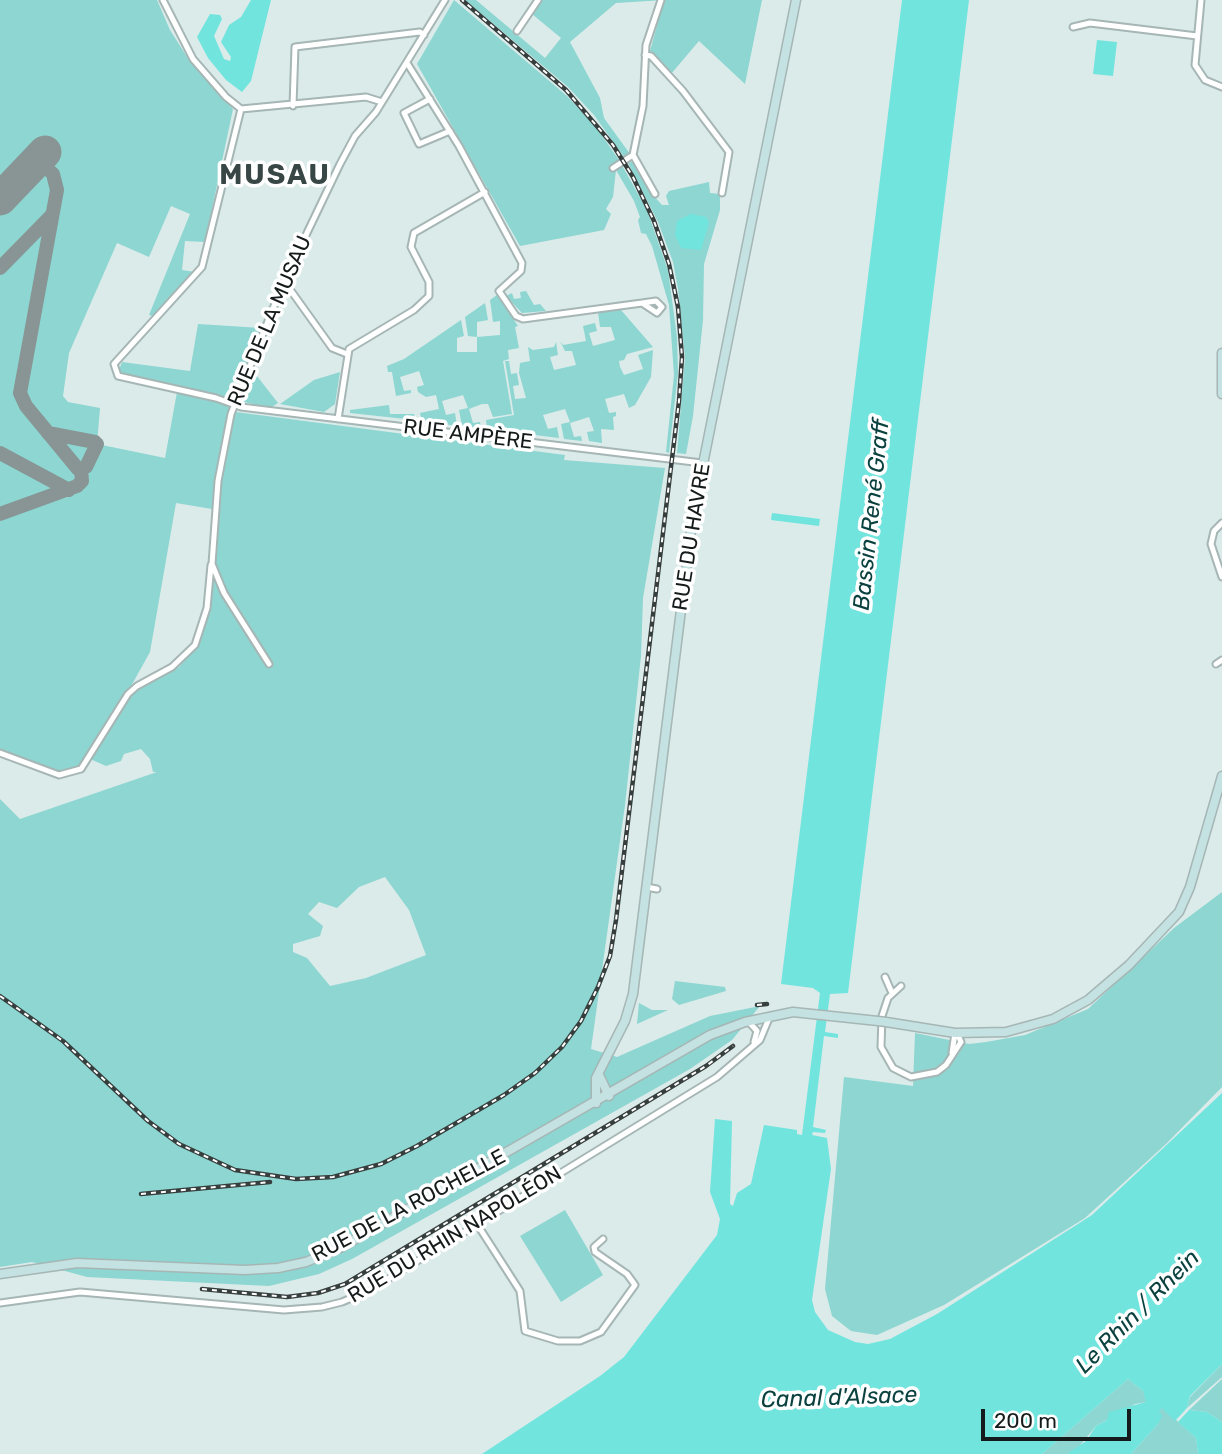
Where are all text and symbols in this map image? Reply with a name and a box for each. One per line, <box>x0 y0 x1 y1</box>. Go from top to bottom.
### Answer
district label: MUSAU <box>220 159 330 193</box>
street label: RUE DE LA MUSAU <box>223 232 317 410</box>
street label: RUE AMPÈRE <box>402 415 534 455</box>
water label: Bassin René Graff <box>848 418 896 612</box>
street label: RUE DU HAVRE <box>668 461 716 613</box>
street label: RUE DE LA ROCHELLE <box>308 1144 510 1268</box>
street label: RUE DU RHIN NAPOLÉON <box>344 1161 566 1309</box>
water label: Le Rhin / Rhein <box>1070 1244 1206 1380</box>
water label: Canal d'Alsace <box>760 1381 918 1415</box>
scale bar <box>984 1394 1134 1438</box>
text: 200 m <box>994 1408 1057 1433</box>

